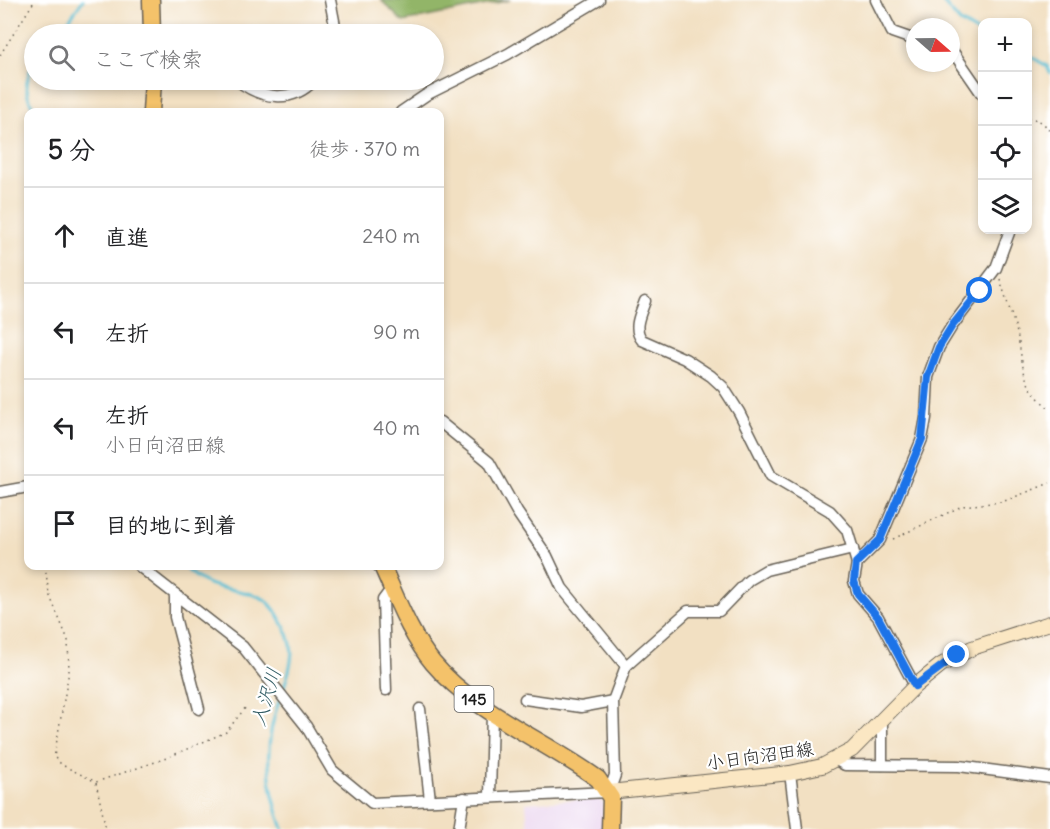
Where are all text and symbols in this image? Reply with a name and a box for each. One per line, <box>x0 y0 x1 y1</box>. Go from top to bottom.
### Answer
north arrow <box>906 18 960 72</box>
map controls <box>978 18 1032 234</box>
button: + <box>978 18 1032 72</box>
search box <box>24 24 444 90</box>
icon: search <box>45 41 78 74</box>
text: ここで検索 <box>93 45 203 73</box>
button: − <box>978 72 1032 126</box>
button: locate <box>978 126 1032 180</box>
text: 5 分 <box>48 133 95 166</box>
text: 徒歩 · 370 m <box>309 136 420 161</box>
button: layers <box>978 180 1032 234</box>
icon: ahead <box>48 219 81 252</box>
text: 直進 <box>105 223 149 251</box>
text: 240 m <box>362 223 420 248</box>
route start <box>966 277 992 303</box>
icon: left <box>48 315 81 348</box>
text: 左折 <box>105 319 149 347</box>
text: 90 m <box>373 319 420 344</box>
text: 左折 <box>105 401 149 429</box>
icon: left <box>48 411 81 444</box>
text: 40 m <box>373 415 420 440</box>
text: 小日向沼田線 <box>105 432 225 457</box>
icon: arrive <box>48 507 81 540</box>
text: 目的地に到着 <box>105 511 237 539</box>
route end <box>943 641 969 667</box>
water label: 入沢川 <box>245 665 286 729</box>
road number: 145 <box>454 686 494 712</box>
street label: 小日向沼田線 <box>705 737 815 774</box>

